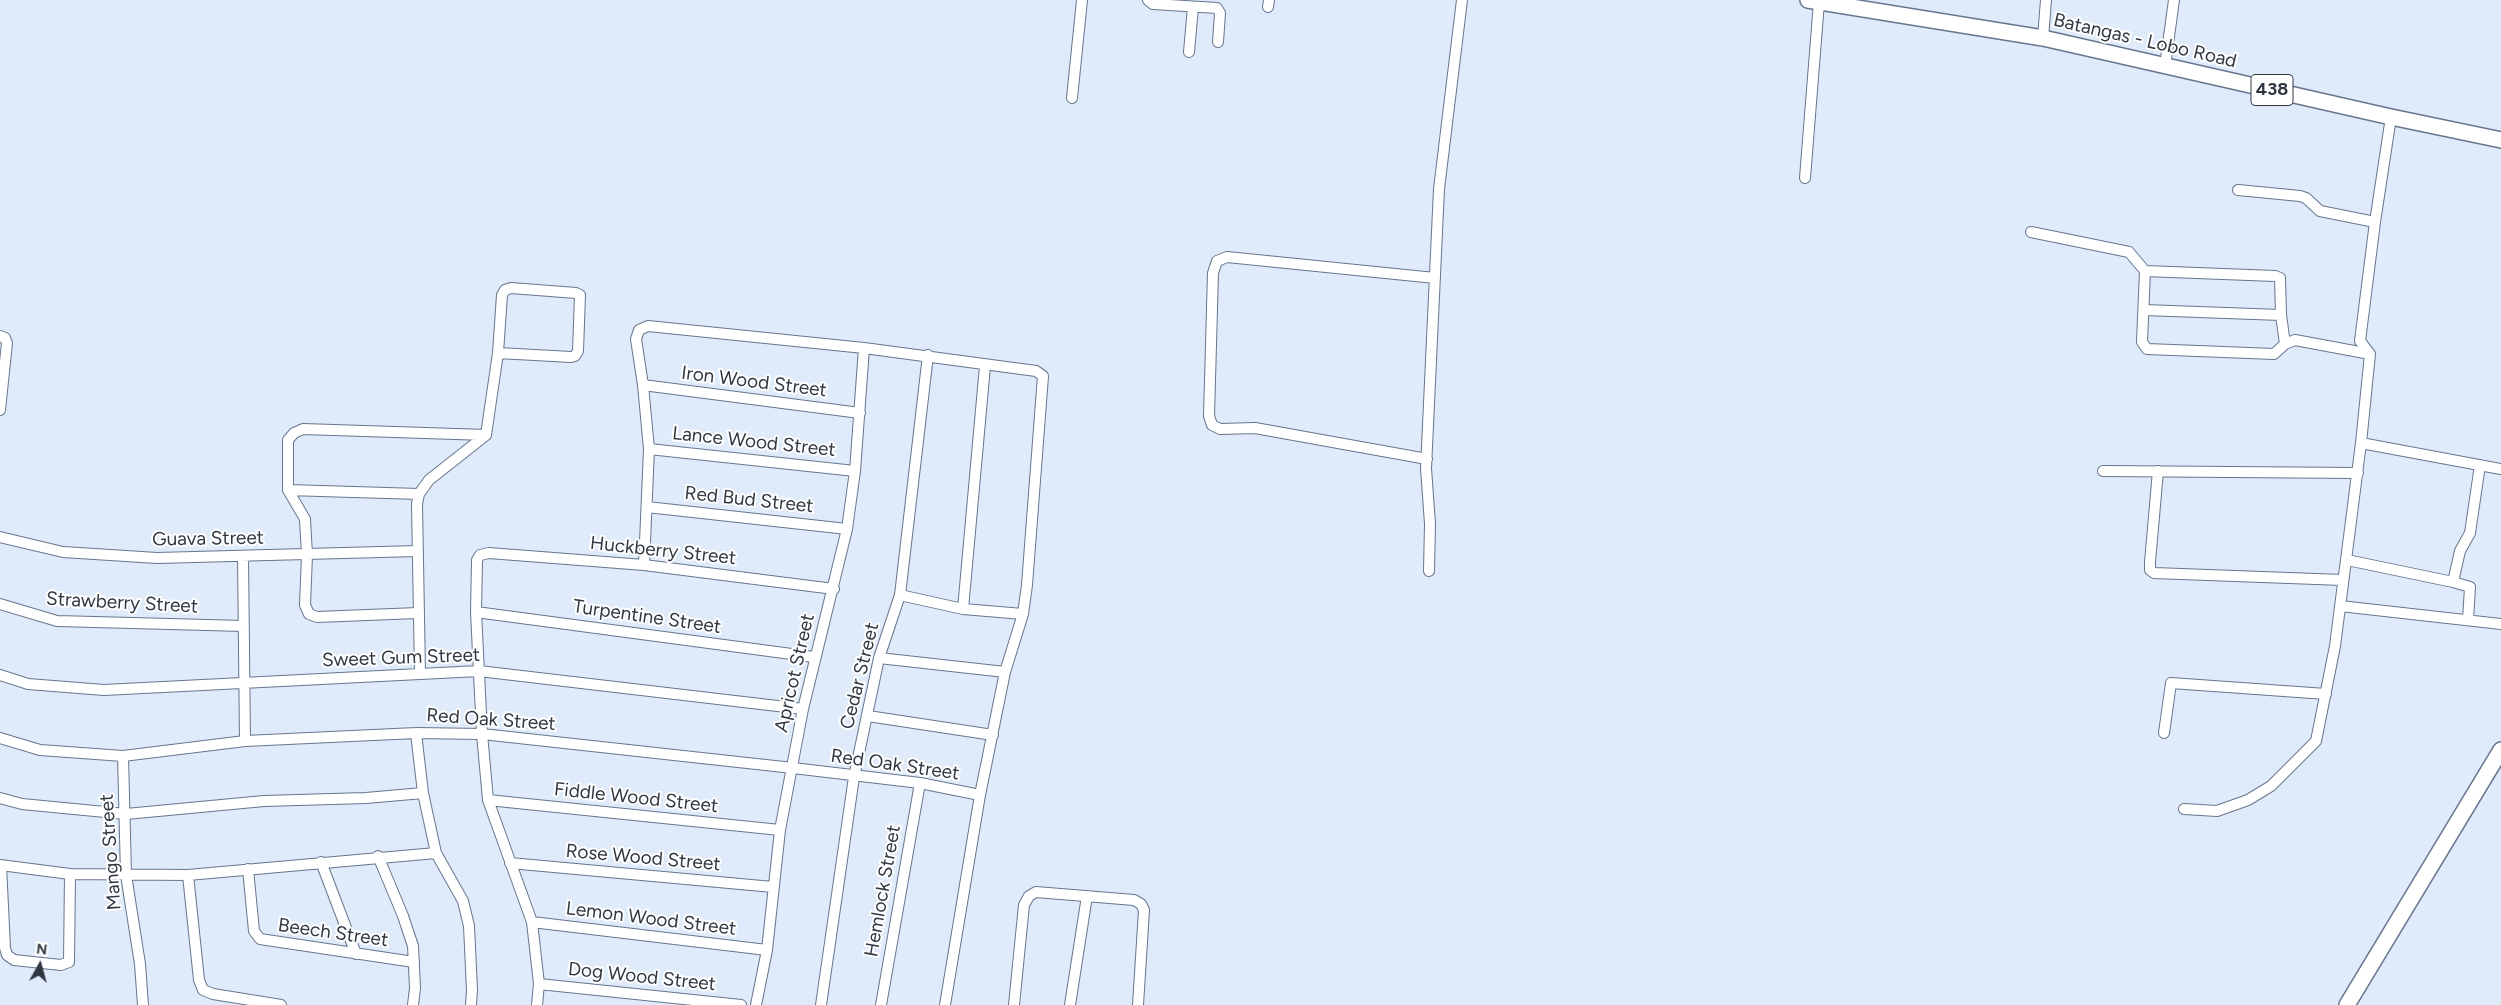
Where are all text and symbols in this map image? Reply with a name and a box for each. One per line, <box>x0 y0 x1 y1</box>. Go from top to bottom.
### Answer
street label: Batangas - Lobo Road <box>2051 9 2239 73</box>
road number: 438 <box>2251 74 2293 106</box>
street label: Iron Wood Street <box>680 362 828 402</box>
street label: Lance Wood Street <box>671 422 837 462</box>
street label: Red Bud Street <box>683 482 815 518</box>
street label: Guava Street <box>152 527 264 551</box>
street label: Huckberry Street <box>589 532 737 570</box>
street label: Strawberry Street <box>46 588 198 618</box>
street label: Turpentine Street <box>571 595 723 639</box>
street label: Apricot Street <box>770 611 820 735</box>
street label: Cedar Street <box>836 620 884 732</box>
street label: Sweet Gum Street <box>322 644 480 672</box>
street label: Red Oak Street <box>426 704 556 736</box>
street label: Red Oak Street <box>829 745 961 785</box>
street label: Fiddle Wood Street <box>553 778 719 818</box>
street label: Mango Street <box>96 793 126 911</box>
street label: Hemlock Street <box>860 823 906 959</box>
street label: Rose Wood Street <box>565 840 721 876</box>
street label: Lemon Wood Street <box>565 897 737 941</box>
street label: Beech Street <box>276 914 390 952</box>
north arrow <box>15 940 65 990</box>
text: N <box>35 941 48 959</box>
street label: Dog Wood Street <box>567 958 717 996</box>

